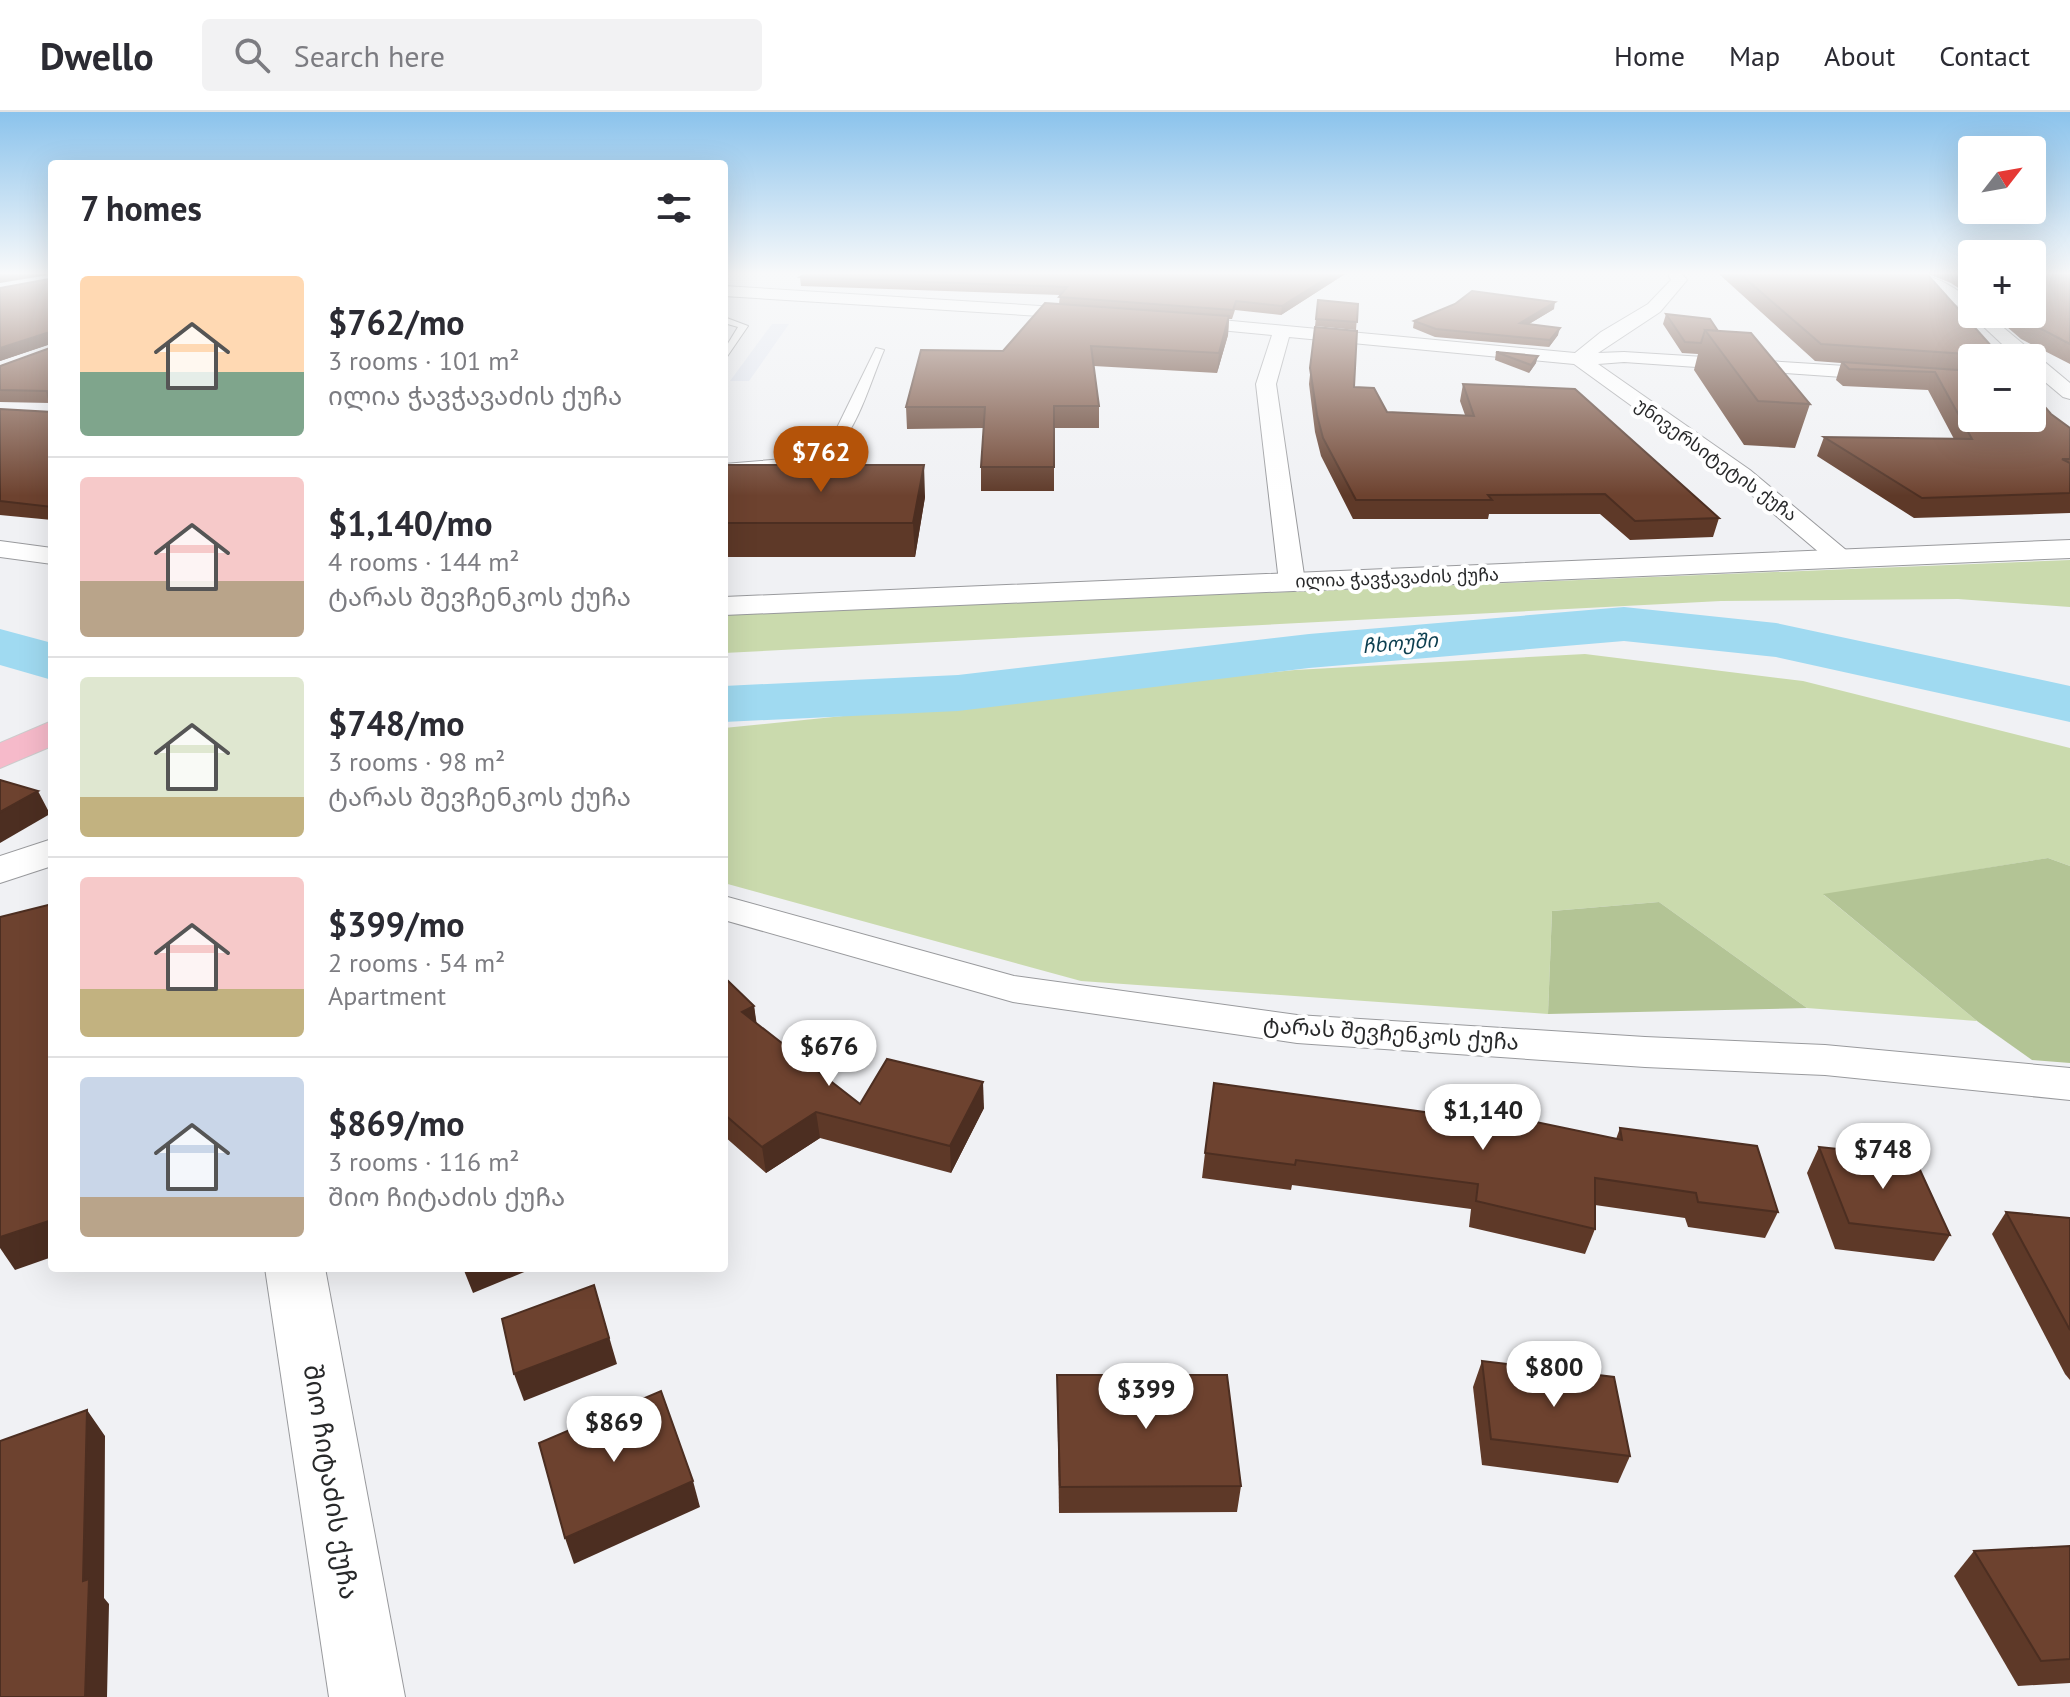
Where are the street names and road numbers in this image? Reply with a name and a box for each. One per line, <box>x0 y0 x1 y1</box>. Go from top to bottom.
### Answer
street label: უნივერსიტეტის ქუჩა <box>1631 393 1802 526</box>
street label: ილია ჭავჭავაძის ქუჩა <box>1295 562 1499 593</box>
street label: ტარას შევჩენკოს ქუჩა <box>1262 1010 1520 1056</box>
street label: შიო ჩიტაძის ქუჩა <box>297 1362 366 1602</box>

